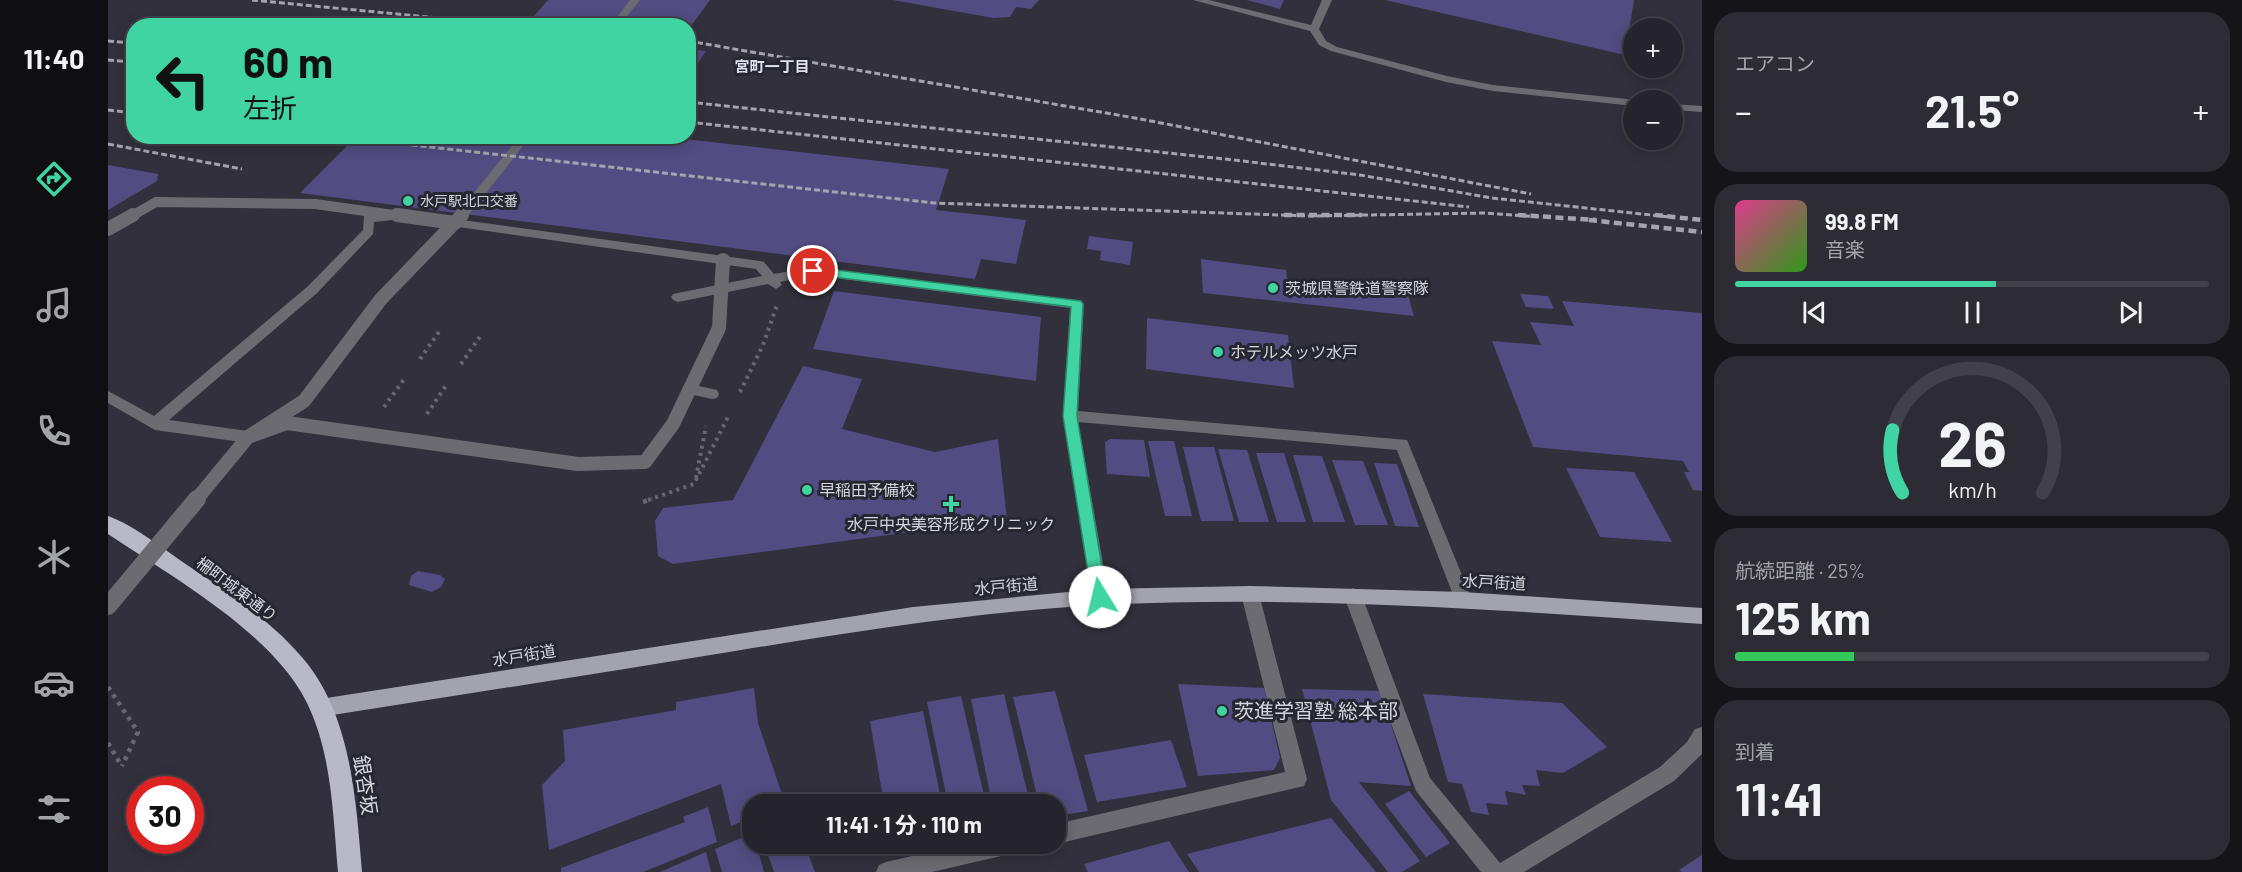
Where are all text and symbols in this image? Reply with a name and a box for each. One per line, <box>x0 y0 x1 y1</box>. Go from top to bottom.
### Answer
map controls <box>1623 18 1683 150</box>
button: + <box>1623 18 1683 78</box>
text: 60 m <box>243 36 333 86</box>
text: 11:40 <box>24 42 84 74</box>
icon: left <box>144 42 222 120</box>
text: エアコン <box>1735 51 1815 75</box>
district label: 宮町一丁目 <box>734 57 810 75</box>
text: 21.5° <box>1925 83 2019 137</box>
button: − <box>1623 90 1683 150</box>
text: 左折 <box>243 91 297 123</box>
text: − <box>1735 91 1752 131</box>
text: + <box>2193 91 2209 131</box>
icon: directions <box>33 158 75 200</box>
place label: 水戸駅北口交番 <box>420 192 518 209</box>
marker: 水戸駅北口交番 <box>401 194 415 208</box>
text: 99.8 FM <box>1825 208 1899 234</box>
text: 音楽 <box>1825 237 1865 261</box>
pin <box>787 245 838 296</box>
icon: arrive <box>796 254 829 287</box>
place label: 茨城県警鉄道警察隊 <box>1285 278 1429 297</box>
marker: 茨城県警鉄道警察隊 <box>1266 281 1280 295</box>
icon: music <box>33 284 75 326</box>
icon: previous <box>1798 296 1831 329</box>
icon: pause <box>1956 296 1989 329</box>
icon: next <box>2114 296 2147 329</box>
place label: ホテルメッツ水戸 <box>1230 342 1358 361</box>
marker: ホテルメッツ水戸 <box>1211 345 1225 359</box>
text: 26 <box>1938 405 2006 479</box>
icon: phone <box>33 410 75 452</box>
text: km/h <box>1948 477 1996 502</box>
place label: 早稲田予備校 <box>819 480 915 499</box>
marker: 早稲田予備校 <box>800 483 814 497</box>
marker: 水戸中央美容形成クリニック <box>942 495 960 513</box>
place label: 水戸中央美容形成クリニック <box>847 514 1055 533</box>
icon: climate <box>33 536 75 578</box>
street label: 柵町城東通り <box>193 552 281 625</box>
text: 航続距離 · 25% <box>1735 558 1865 582</box>
position arrow <box>1068 565 1132 629</box>
street label: 水戸街道 <box>1462 570 1526 593</box>
street label: 水戸街道 <box>973 573 1039 598</box>
text: 125 km <box>1735 590 1871 644</box>
street label: 水戸街道 <box>491 640 557 669</box>
icon: car <box>33 662 75 704</box>
place label: 茨進学習塾 総本部 <box>1234 698 1398 722</box>
marker: 茨進学習塾 総本部 <box>1215 704 1229 718</box>
text: 到着 <box>1735 739 1775 763</box>
street label: 銀杏坂 <box>349 753 383 816</box>
text: 11:41 <box>1735 771 1822 825</box>
speed limit sign: 30 <box>126 776 204 854</box>
icon: filters <box>33 788 75 830</box>
text: 11:41 · 1 分 · 110 m <box>826 811 982 837</box>

